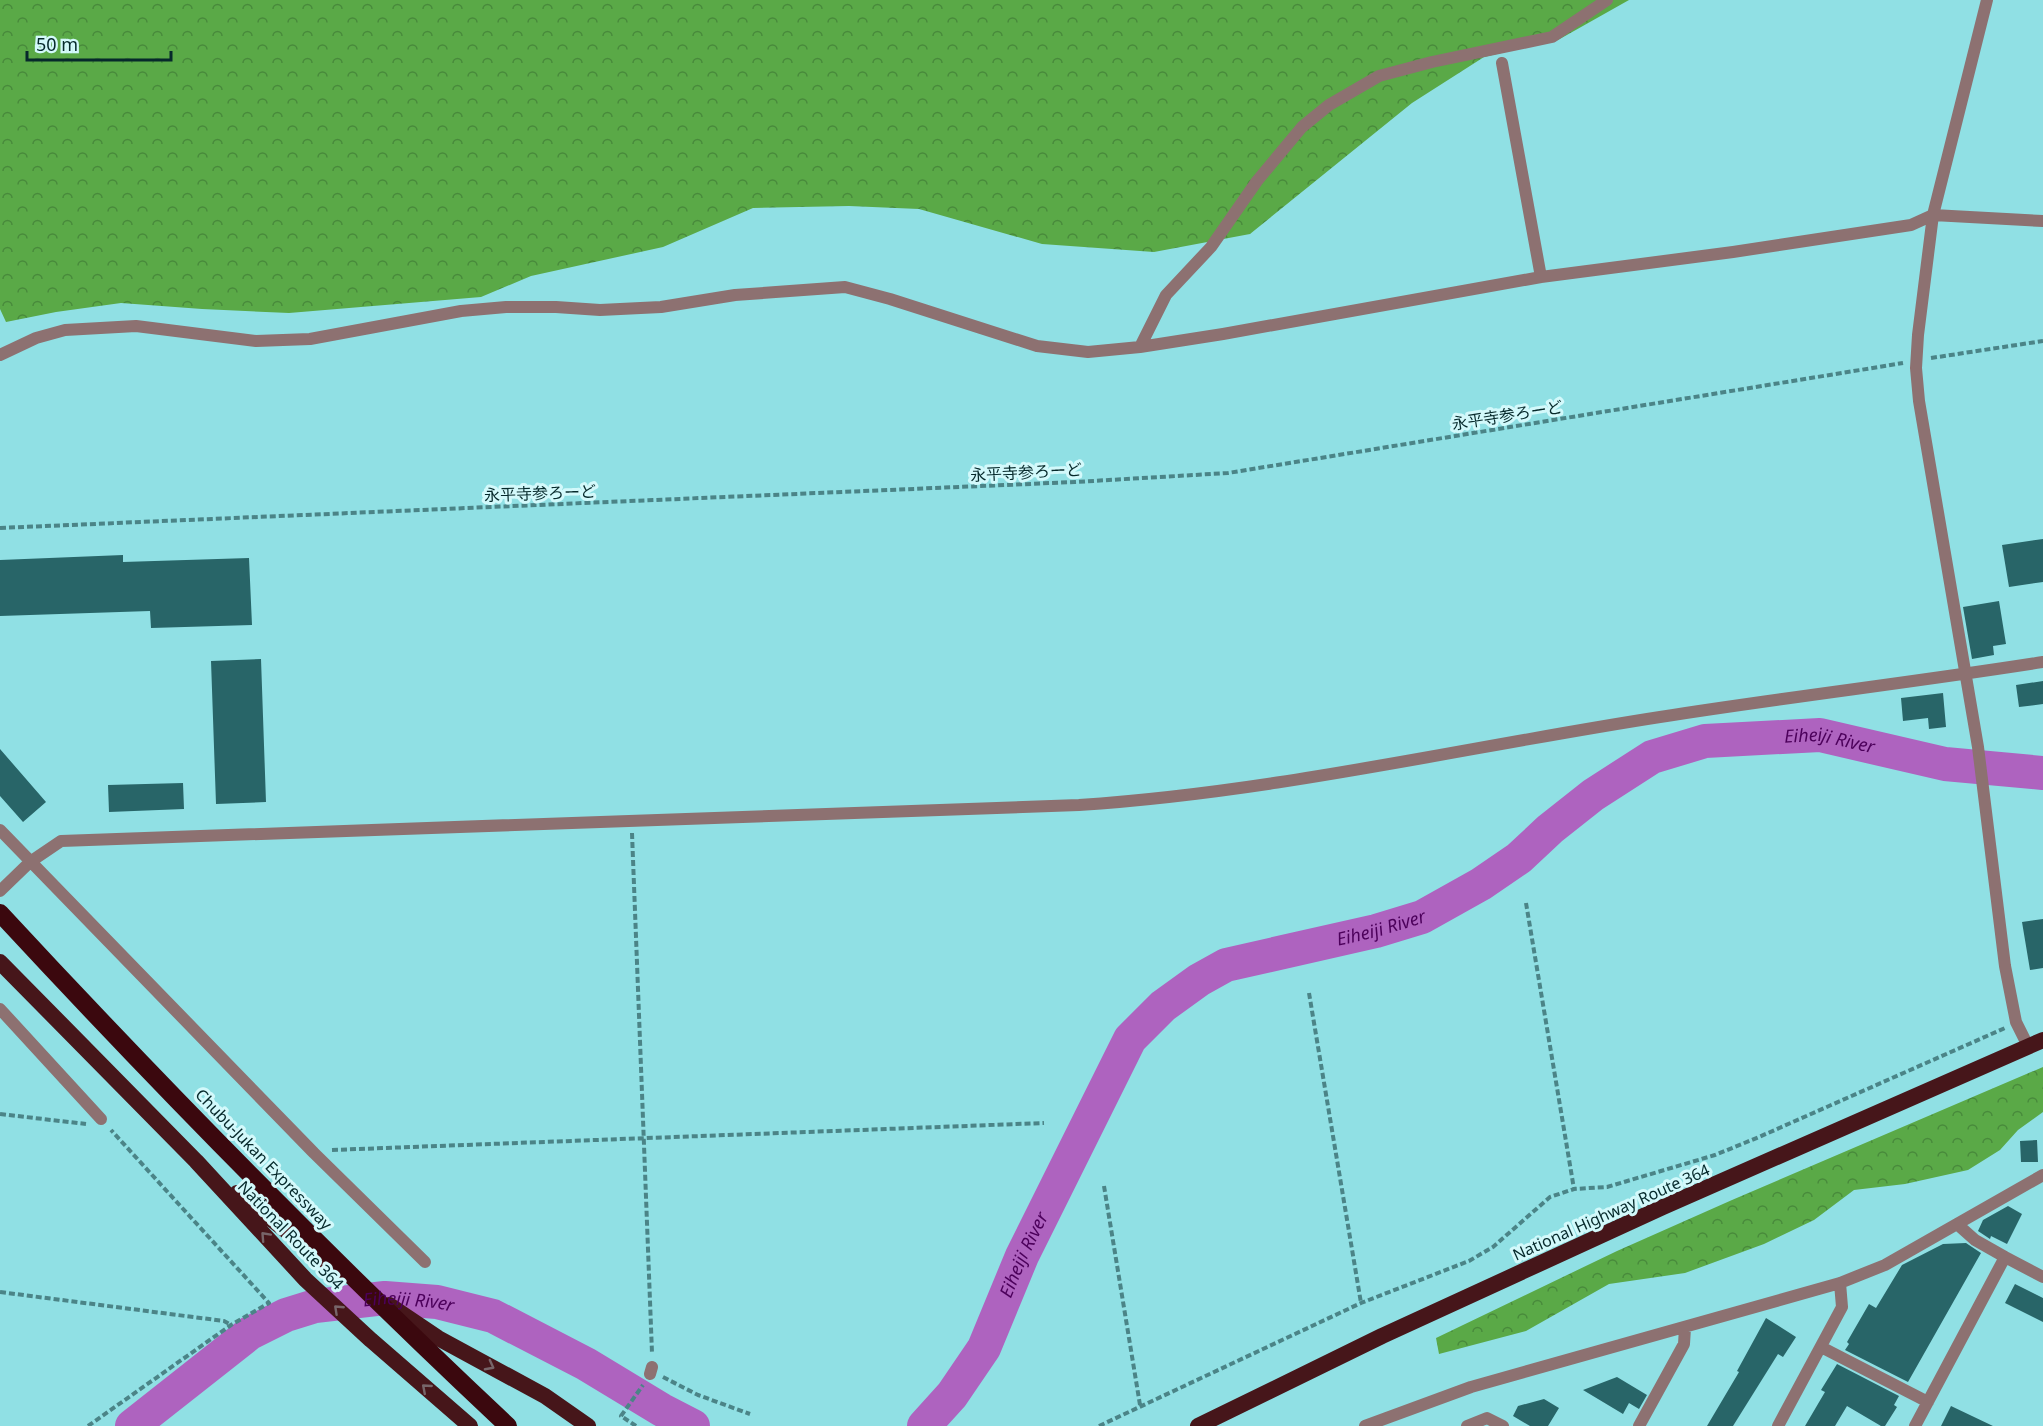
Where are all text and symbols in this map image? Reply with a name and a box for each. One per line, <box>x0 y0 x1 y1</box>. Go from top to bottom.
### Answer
scale bar <box>27 24 171 62</box>
text: 50 m <box>36 32 78 56</box>
street label: 永平寺参ろーど <box>1450 395 1564 435</box>
street label: 永平寺参ろーど <box>969 458 1083 486</box>
street label: 永平寺参ろーど <box>484 480 596 506</box>
water label: Eiheiji River <box>1784 722 1878 759</box>
water label: Eiheiji River <box>1334 903 1429 951</box>
street label: Chubu-Jukan Expressway <box>191 1084 338 1235</box>
street label: National Highway Route 364 <box>1509 1159 1713 1265</box>
street label: National Route 364 <box>233 1176 349 1294</box>
water label: Eiheiji River <box>993 1207 1053 1301</box>
one-way arrow <box>262 1233 273 1244</box>
water label: Eiheiji River <box>362 1285 458 1317</box>
one-way arrow <box>334 1305 345 1316</box>
one-way arrow <box>484 1359 494 1370</box>
one-way arrow <box>422 1384 433 1395</box>

